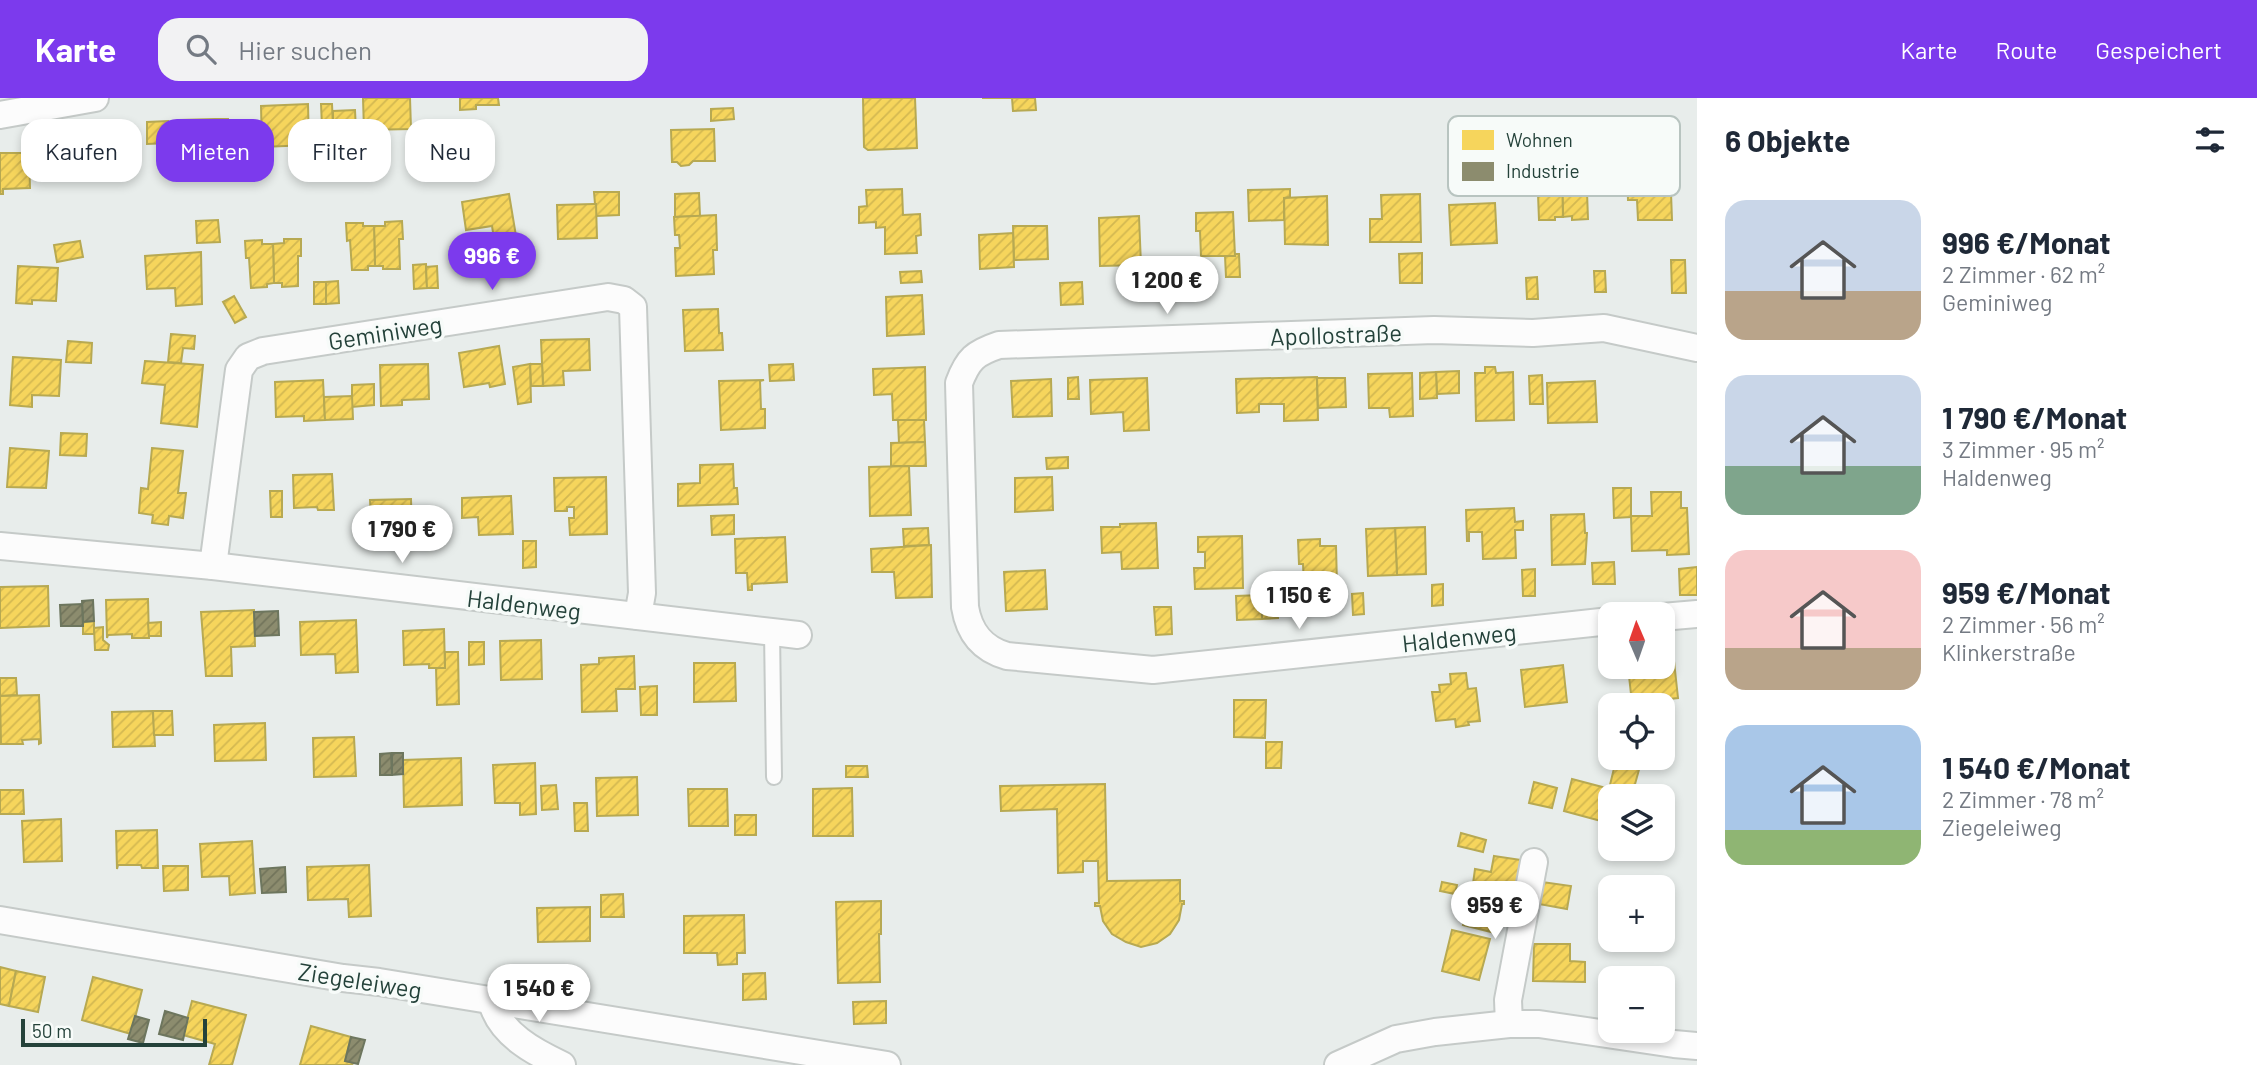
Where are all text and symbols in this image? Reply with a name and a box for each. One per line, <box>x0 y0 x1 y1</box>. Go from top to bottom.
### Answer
search box <box>158 18 648 81</box>
text: Karte <box>35 29 116 69</box>
icon: search <box>182 30 220 68</box>
text: Hier suchen <box>238 34 372 65</box>
text: Karte <box>1900 35 1958 64</box>
text: Route <box>1996 35 2057 64</box>
text: Gespeichert <box>2095 35 2222 64</box>
legend <box>1448 116 1680 196</box>
chip: Kaufen <box>21 119 142 182</box>
chip: Mieten <box>156 119 274 182</box>
chip: Filter <box>288 119 391 182</box>
chip: Neu <box>405 119 495 182</box>
icon: filters <box>2191 121 2229 159</box>
text: 6 Objekte <box>1725 122 1850 158</box>
text: Wohnen <box>1506 128 1573 151</box>
text: Industrie <box>1506 159 1580 182</box>
text: 996 €/Monat <box>1942 224 2111 260</box>
icon: home <box>1781 228 1865 312</box>
pin: 996 € <box>443 232 541 292</box>
text: 996 € <box>464 241 520 269</box>
pin: 1 200 € <box>1102 256 1232 316</box>
text: 2 Zimmer · 62 m² <box>1942 260 2105 288</box>
text: 1 200 € <box>1131 265 1203 293</box>
text: Geminiweg <box>1942 288 2052 316</box>
street label: Geminiweg <box>326 309 444 355</box>
street label: Apollostraße <box>1269 317 1403 351</box>
text: 1 790 €/Monat <box>1942 399 2127 435</box>
icon: home <box>1781 403 1865 487</box>
text: 3 Zimmer · 95 m² <box>1942 435 2104 463</box>
text: Haldenweg <box>1942 463 2052 491</box>
pin: 1 790 € <box>337 505 467 565</box>
text: 1 790 € <box>368 514 436 542</box>
pin: 1 150 € <box>1234 572 1364 631</box>
text: 959 €/Monat <box>1942 574 2111 610</box>
icon: home <box>1781 578 1865 662</box>
text: 1 150 € <box>1266 580 1332 608</box>
street label: Haldenweg <box>465 583 583 625</box>
north arrow <box>1598 602 1675 679</box>
map controls <box>1598 602 1675 1043</box>
text: 2 Zimmer · 56 m² <box>1942 610 2105 638</box>
street label: Haldenweg <box>1400 617 1518 657</box>
text: Klinkerstraße <box>1942 638 2076 666</box>
button: locate <box>1598 693 1675 770</box>
text: 1 540 €/Monat <box>1942 749 2131 785</box>
icon: home <box>1781 753 1865 837</box>
button: layers <box>1598 784 1675 861</box>
text: 2 Zimmer · 78 m² <box>1942 785 2104 813</box>
text: Ziegeleiweg <box>1942 813 2062 841</box>
button: + <box>1598 875 1675 952</box>
pin: 959 € <box>1446 882 1544 941</box>
text: 959 € <box>1467 890 1523 918</box>
street label: Ziegeleiweg <box>296 956 424 1004</box>
pin: 1 540 € <box>474 964 604 1024</box>
button: − <box>1598 966 1675 1043</box>
text: 1 540 € <box>503 973 575 1001</box>
scale bar <box>21 1016 206 1048</box>
text: 50 m <box>32 1019 72 1042</box>

